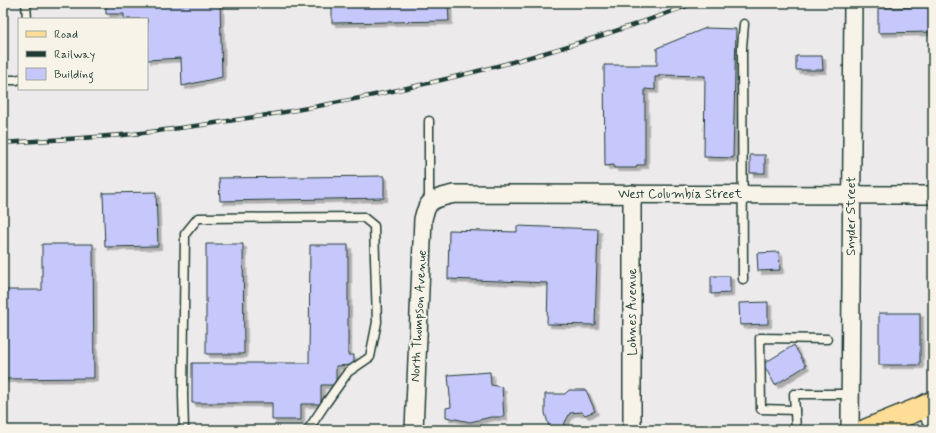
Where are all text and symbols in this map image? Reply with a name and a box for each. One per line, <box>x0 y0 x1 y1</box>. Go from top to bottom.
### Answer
legend <box>18 18 148 90</box>
text: Road <box>54 27 78 43</box>
text: Railway <box>54 47 96 63</box>
text: Building <box>54 67 94 84</box>
street label: Snyder Street <box>843 176 860 256</box>
street label: West Columbia Street <box>618 186 742 203</box>
street label: North Thompson Avenue <box>407 249 431 382</box>
street label: Lohnes Avenue <box>624 268 641 356</box>

